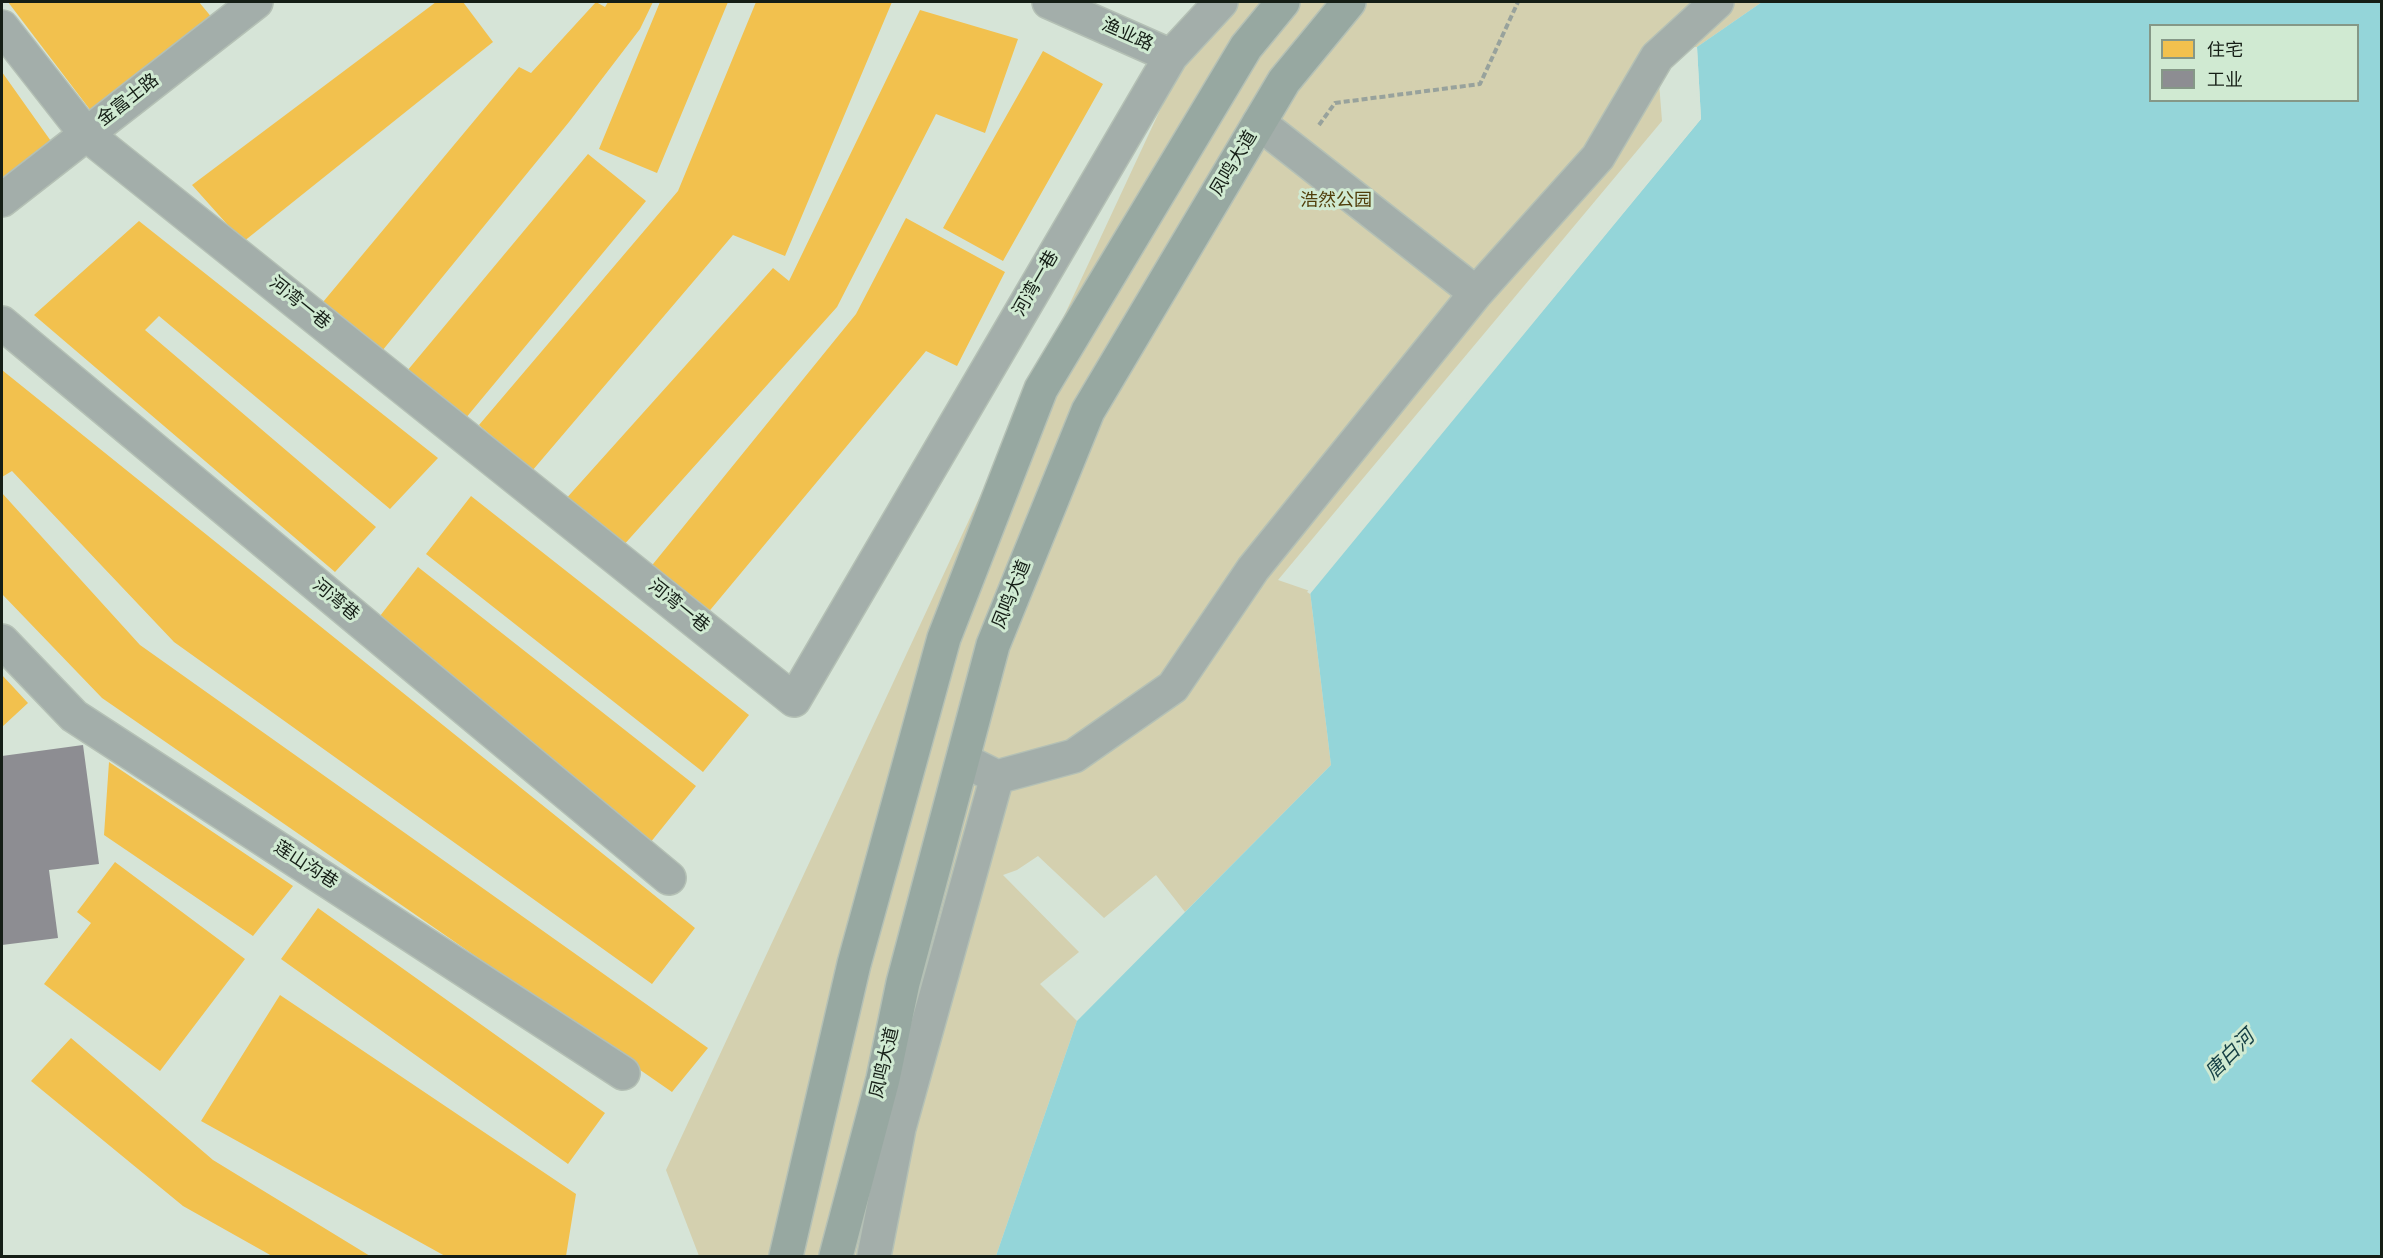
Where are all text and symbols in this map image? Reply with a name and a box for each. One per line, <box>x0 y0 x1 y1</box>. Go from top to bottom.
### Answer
street label: 渔业路 <box>1098 15 1156 57</box>
legend <box>2149 24 2359 102</box>
text: 住宅 <box>2207 38 2243 63</box>
text: 工业 <box>2207 68 2243 93</box>
street label: 金富士路 <box>94 70 164 132</box>
street label: 凤鸣大道 <box>1207 128 1263 200</box>
park label: 浩然公园 <box>1300 191 1372 213</box>
street label: 河湾一巷 <box>1010 247 1064 321</box>
street label: 河湾一巷 <box>264 273 334 335</box>
street label: 凤鸣大道 <box>990 558 1036 632</box>
street label: 河湾巷 <box>307 575 363 627</box>
street label: 河湾一巷 <box>643 576 713 638</box>
street label: 莲山沟巷 <box>269 837 341 895</box>
street label: 凤鸣大道 <box>867 1025 905 1101</box>
water label: 唐白河 <box>2201 1026 2261 1086</box>

